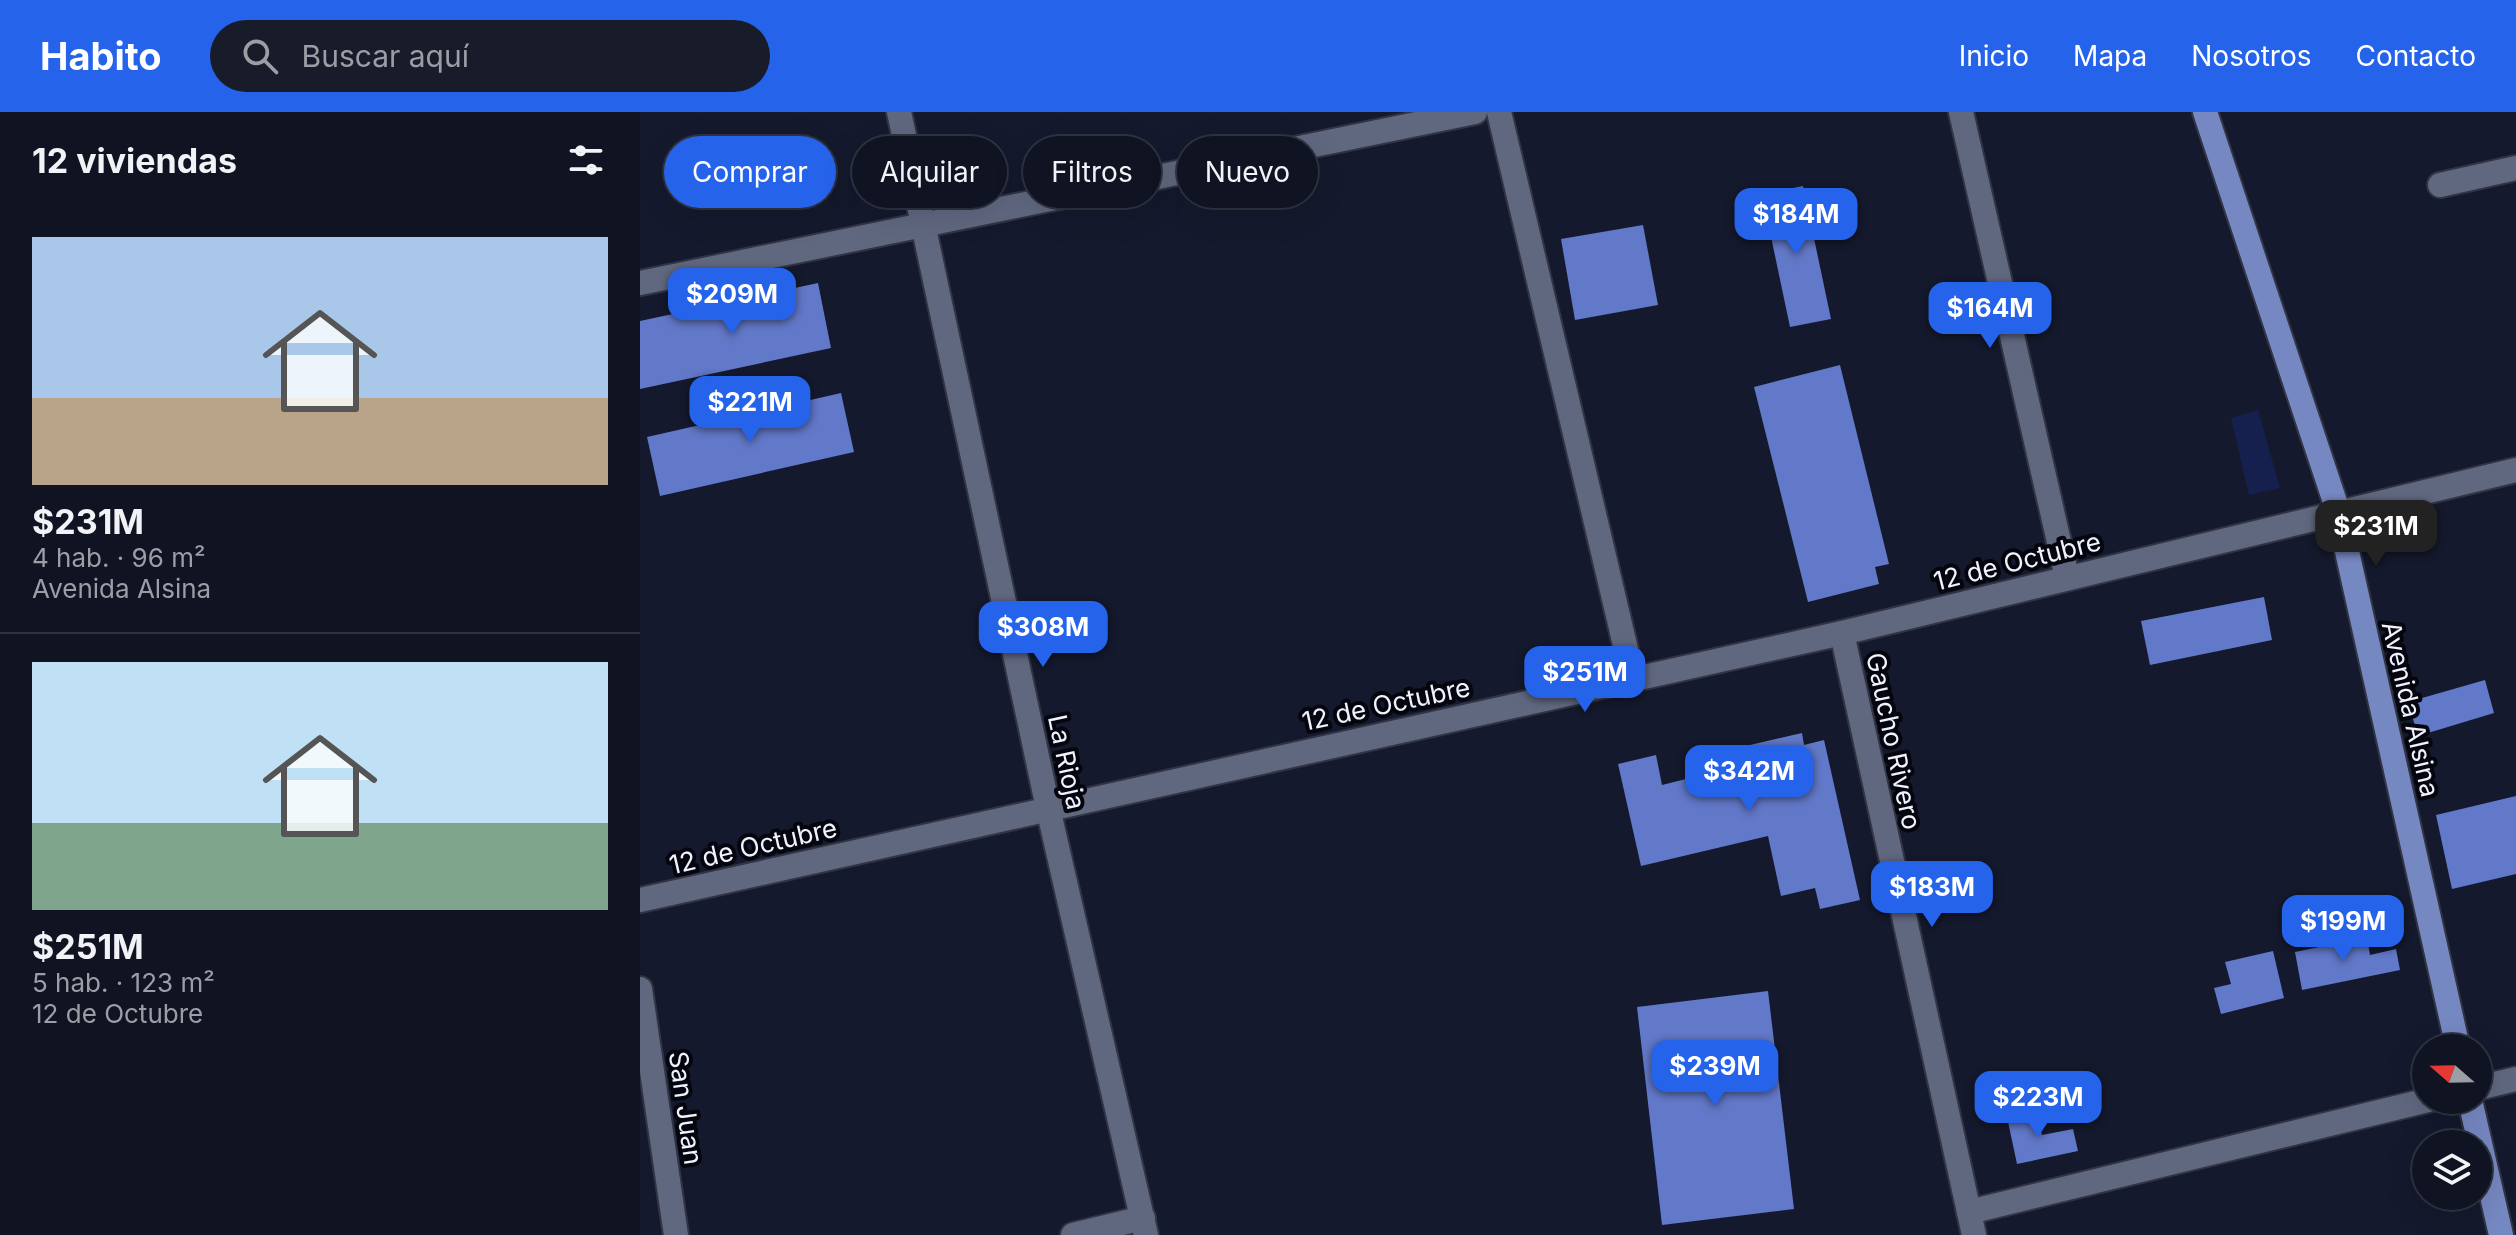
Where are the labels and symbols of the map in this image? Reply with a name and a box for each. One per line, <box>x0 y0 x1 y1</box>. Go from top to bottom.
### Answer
pin: $184M <box>1740 188 1852 256</box>
pin: $209M <box>676 268 788 336</box>
pin: $164M <box>1934 282 2046 350</box>
pin: $221M <box>694 376 806 444</box>
pin: $231M <box>2320 500 2432 568</box>
street label: 12 de Octubre <box>1930 525 2104 597</box>
pin: $308M <box>987 601 1099 669</box>
street label: Avenida Alsina <box>2376 618 2446 800</box>
pin: $251M <box>1529 646 1641 714</box>
street label: Gaucho Rivero <box>1860 650 1928 832</box>
street label: 12 de Octubre <box>1299 671 1473 737</box>
street label: La Rioja <box>1042 712 1092 812</box>
pin: $342M <box>1693 745 1805 813</box>
street label: 12 de Octubre <box>666 812 840 880</box>
pin: $183M <box>1876 861 1988 929</box>
pin: $199M <box>2287 895 2399 963</box>
north arrow <box>2412 1034 2492 1114</box>
pin: $239M <box>1659 1040 1771 1108</box>
street label: San Juan <box>663 1049 709 1167</box>
pin: $223M <box>1982 1071 2094 1139</box>

